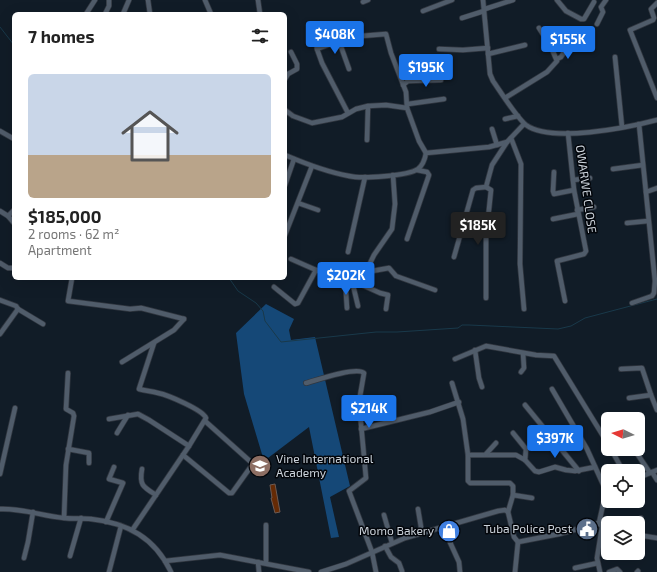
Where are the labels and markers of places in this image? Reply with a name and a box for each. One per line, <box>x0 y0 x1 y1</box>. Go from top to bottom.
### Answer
pin: $408K <box>307 21 363 55</box>
pin: $155K <box>540 26 596 60</box>
pin: $195K <box>398 54 454 88</box>
pin: $185K <box>450 212 506 246</box>
pin: $202K <box>318 262 374 296</box>
pin: $214K <box>341 395 397 429</box>
pin: $397K <box>527 425 583 459</box>
place label: Vine International Academy <box>276 451 374 479</box>
school or university icon: Vine International Academy <box>247 453 273 479</box>
public building icon: Tuba Police Post <box>574 516 600 542</box>
shop icon: Momo Bakery <box>436 518 462 544</box>
place label: Tuba Police Post <box>483 521 572 535</box>
place label: Momo Bakery <box>359 523 435 537</box>

